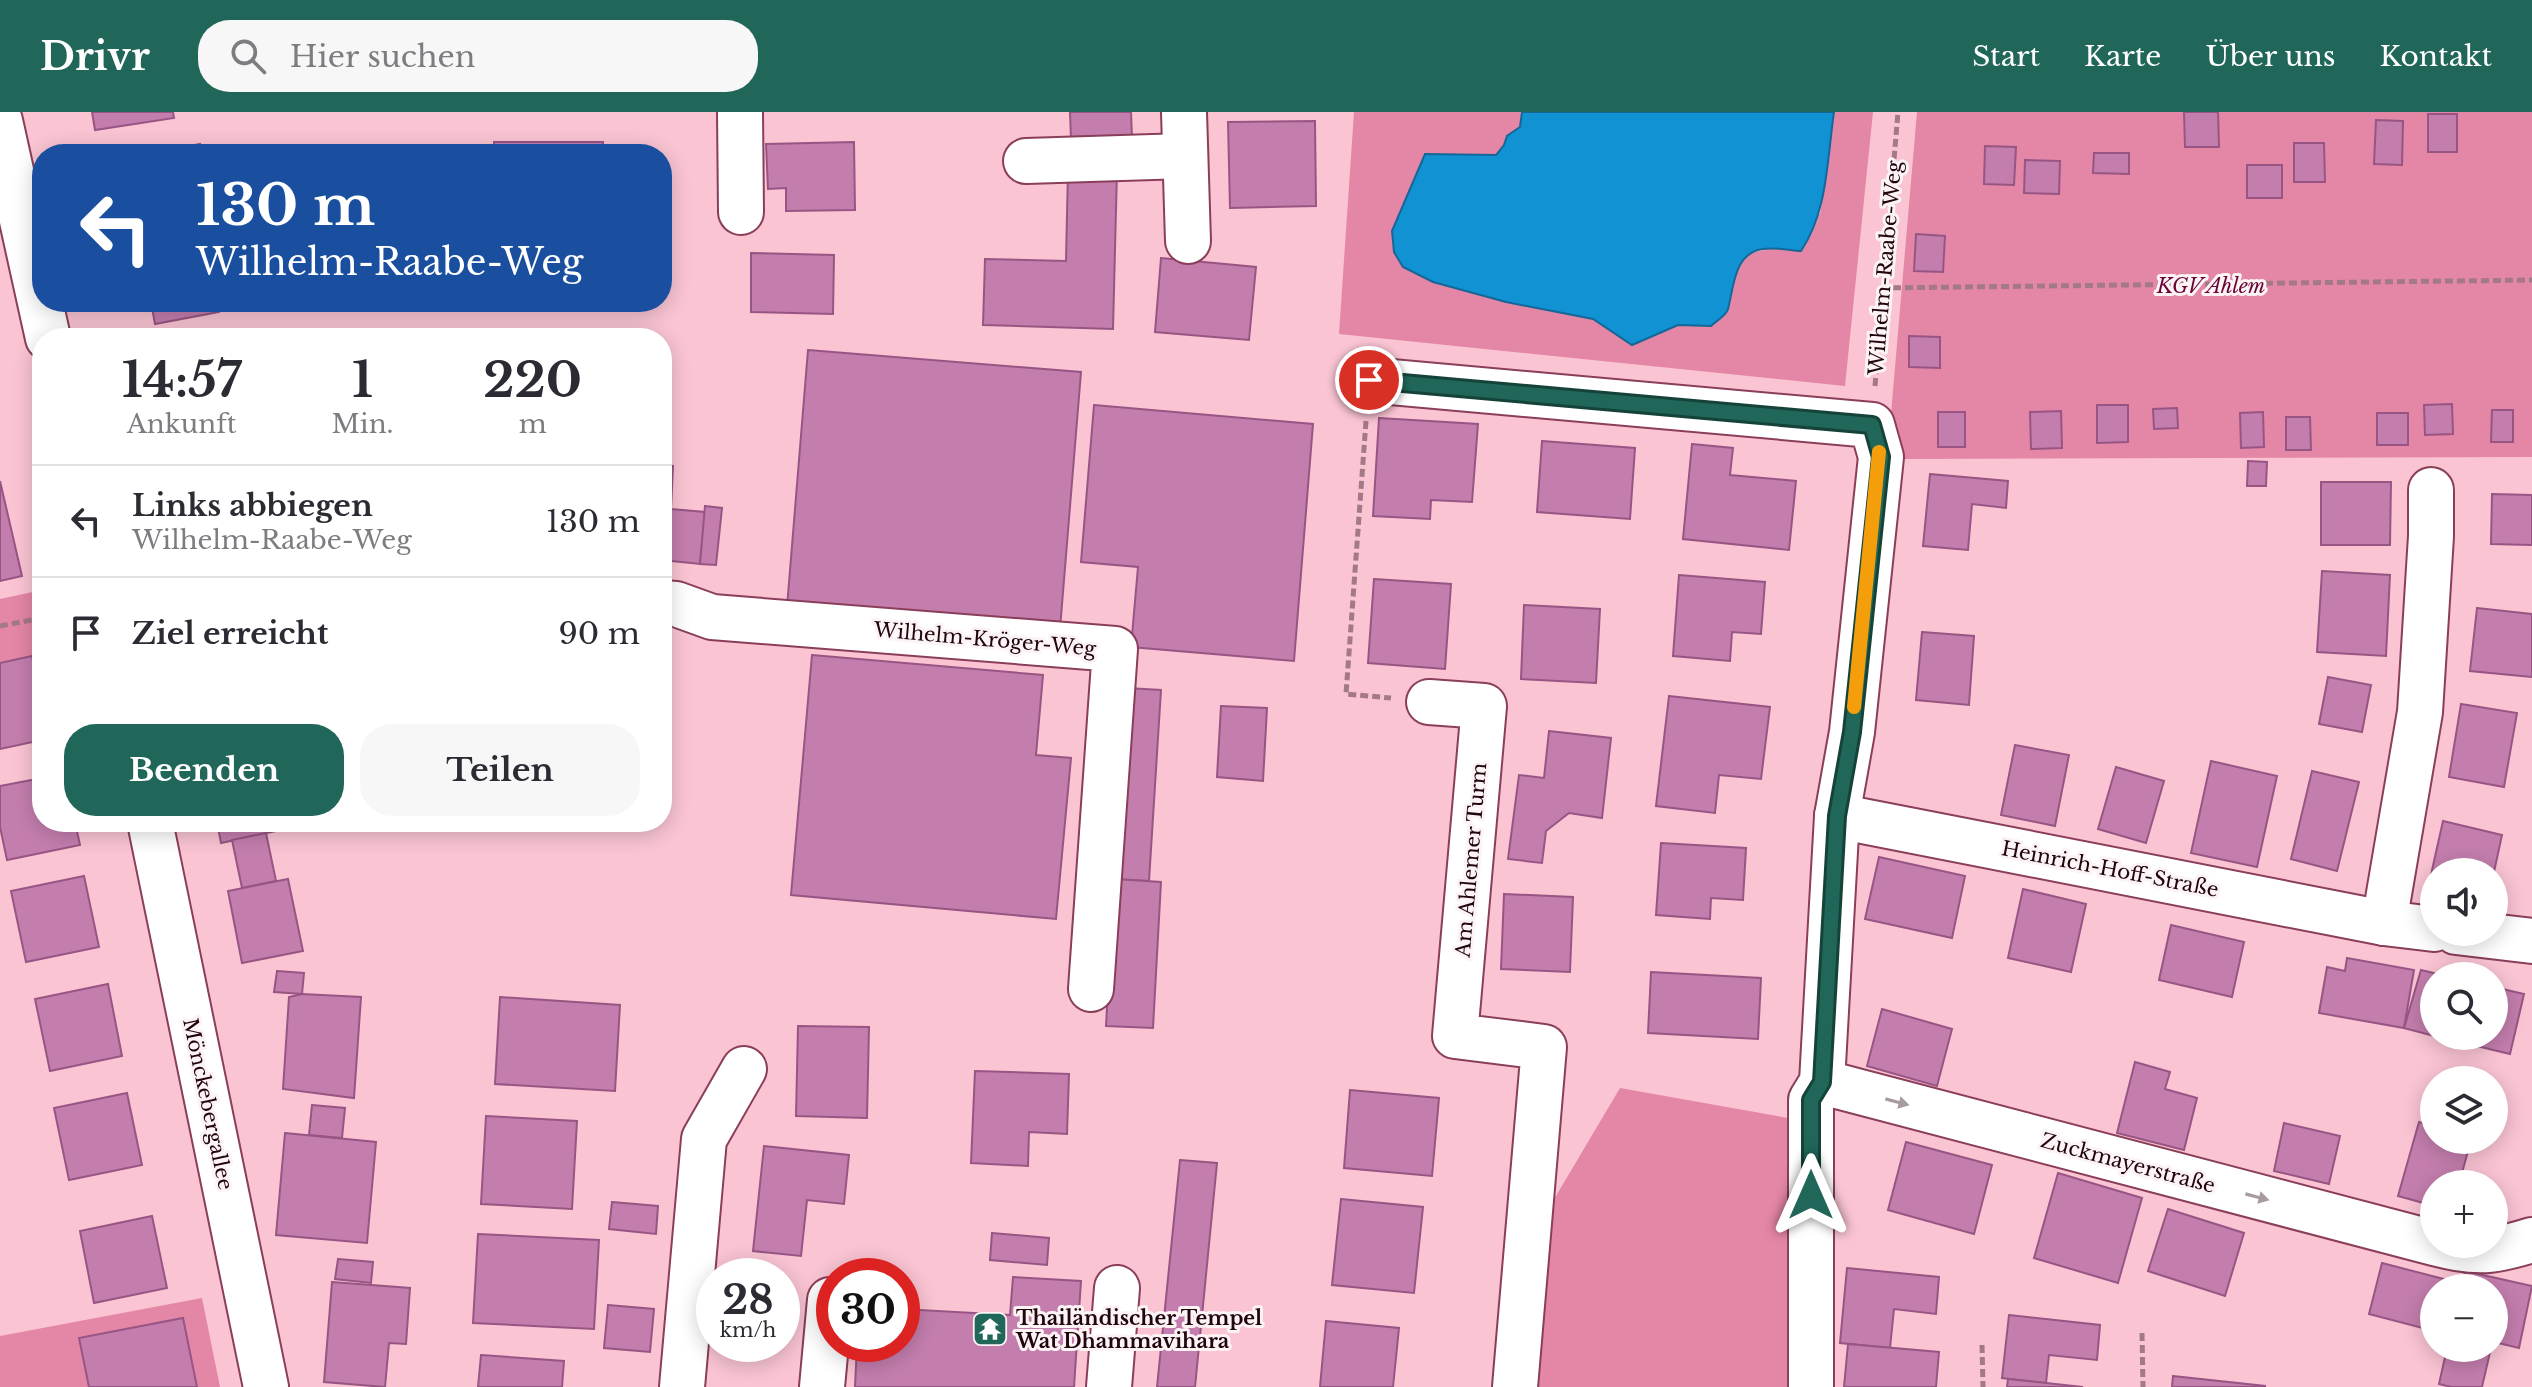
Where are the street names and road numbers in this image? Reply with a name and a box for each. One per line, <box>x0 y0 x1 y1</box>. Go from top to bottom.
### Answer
street label: Wilhelm-Raabe-Weg <box>1864 159 1906 377</box>
street label: Wilhelm-Kröger-Weg <box>872 617 1098 661</box>
street label: Am Ahlemer Turm <box>1450 761 1492 959</box>
street label: Heinrich-Hoff-Straße <box>1999 836 2221 902</box>
street label: Mönckebergallee <box>178 1016 238 1192</box>
street label: Zuckmayerstraße <box>2038 1128 2218 1198</box>

